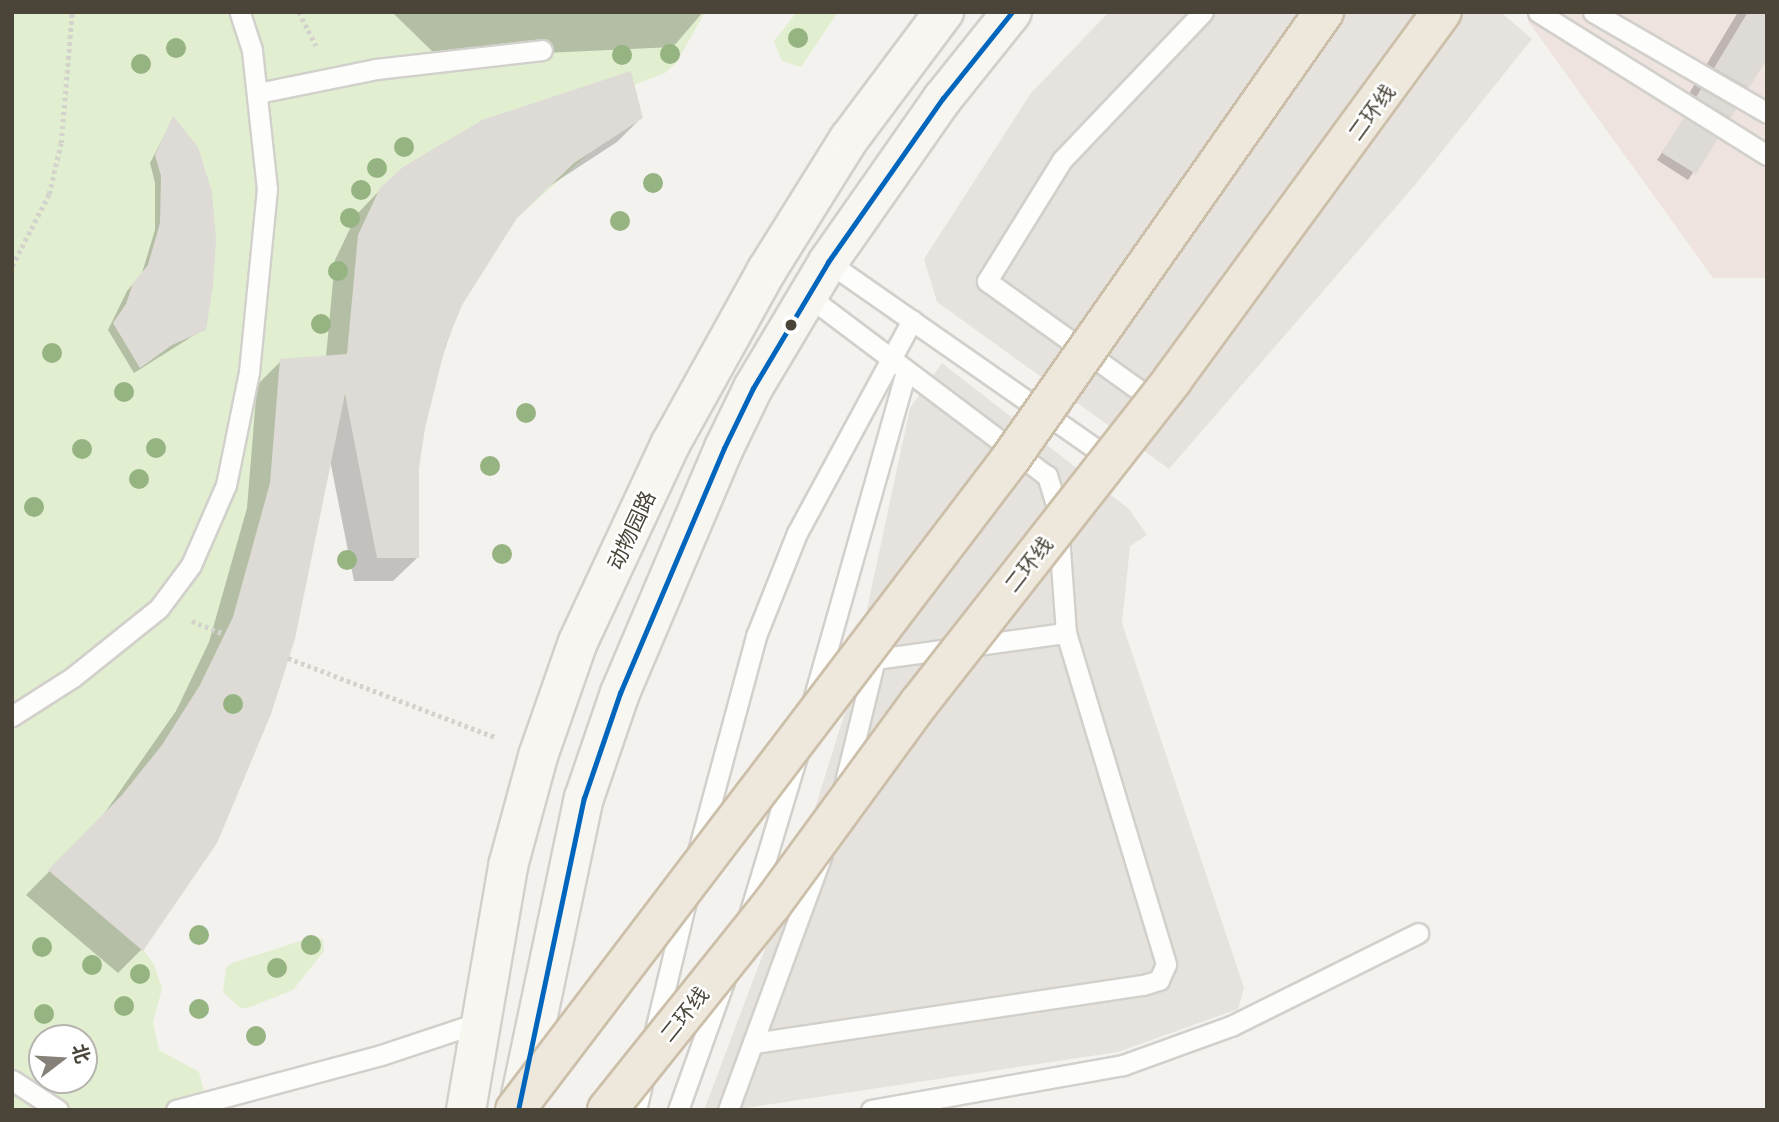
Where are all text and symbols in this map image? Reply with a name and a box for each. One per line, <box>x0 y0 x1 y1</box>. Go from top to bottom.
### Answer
street label: 二环线 <box>1342 79 1400 145</box>
unlabelled marker <box>784 318 798 332</box>
street label: 动物园路 <box>602 487 660 573</box>
street label: 二环线 <box>999 531 1057 597</box>
street label: 二环线 <box>654 982 714 1046</box>
north arrow <box>28 1024 98 1094</box>
text: 北 <box>67 1041 95 1066</box>

